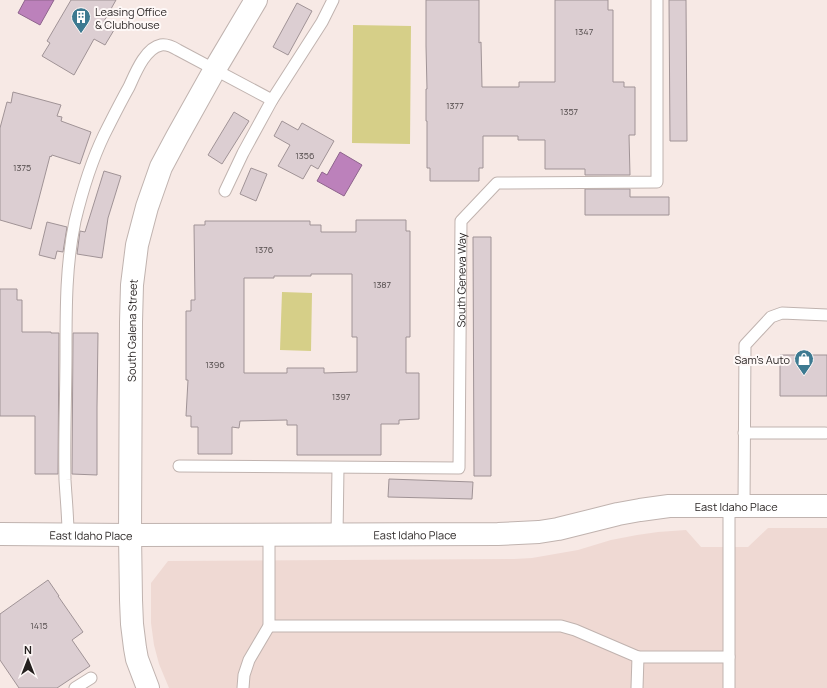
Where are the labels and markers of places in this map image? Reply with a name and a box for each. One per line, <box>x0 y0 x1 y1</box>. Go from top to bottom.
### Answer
place label: Leasing Office & Clubhouse <box>95 4 168 32</box>
building icon: Leasing Office & Clubhouse <box>70 6 92 34</box>
shop icon: Sam's Auto <box>793 348 815 376</box>
place label: Sam's Auto <box>734 352 790 367</box>

